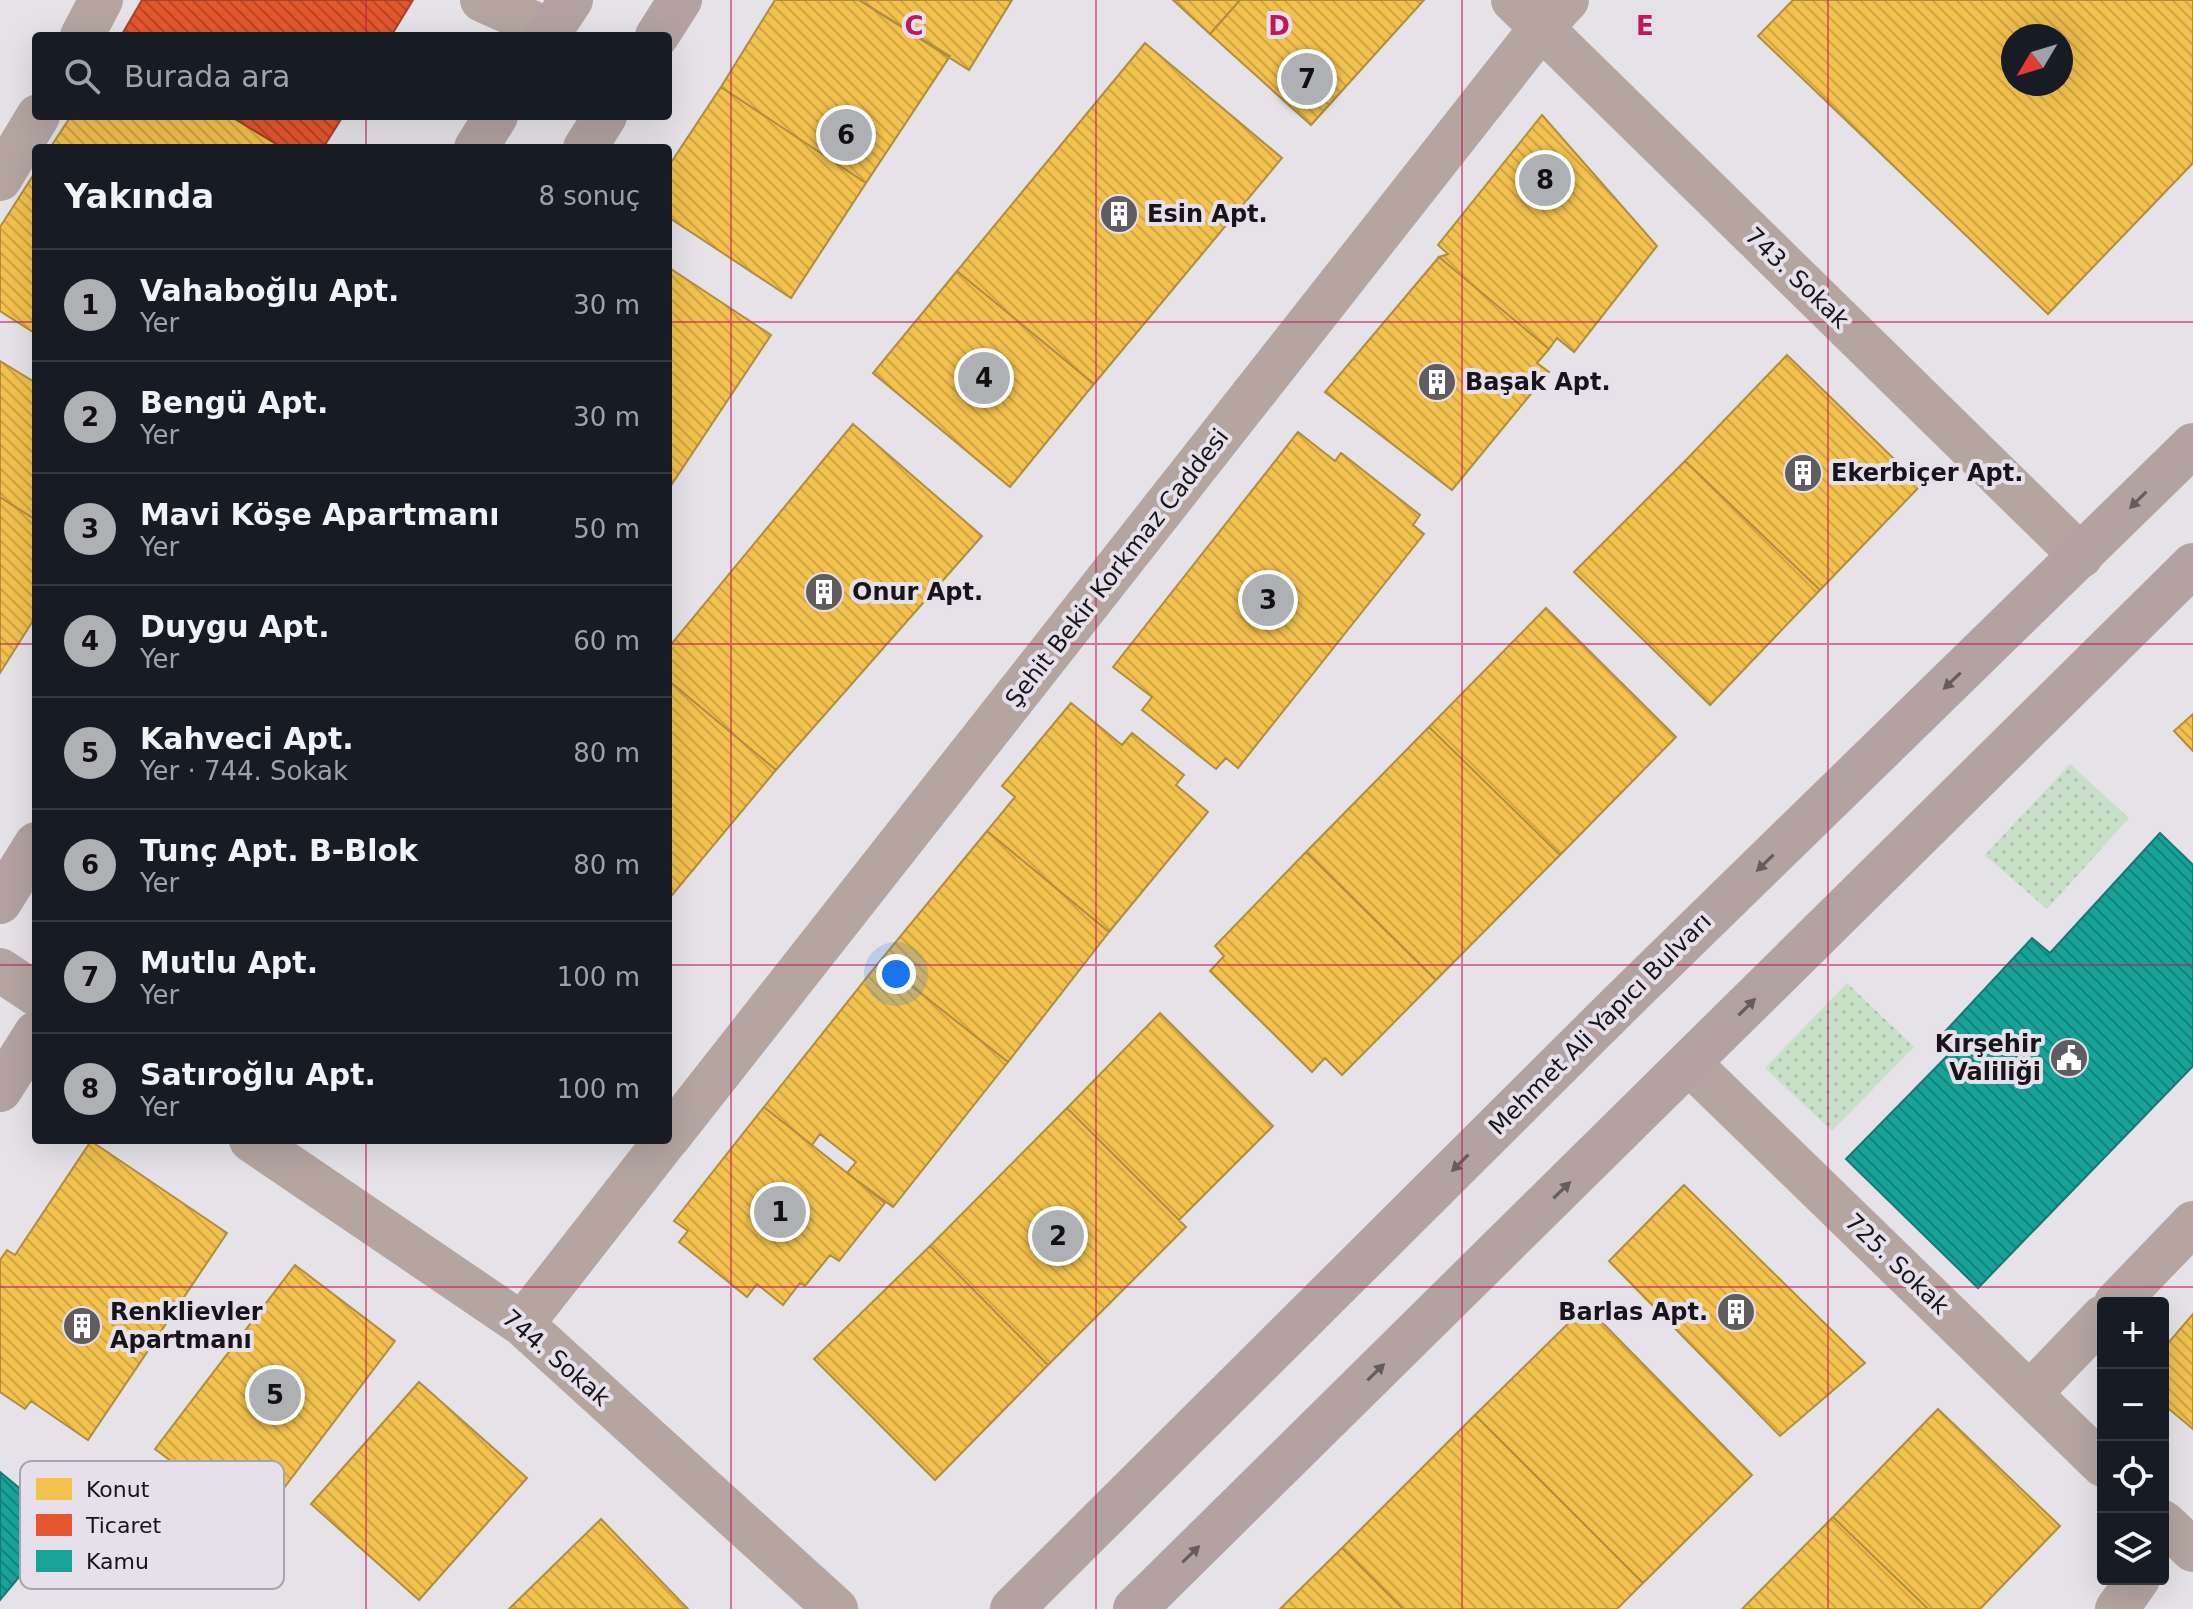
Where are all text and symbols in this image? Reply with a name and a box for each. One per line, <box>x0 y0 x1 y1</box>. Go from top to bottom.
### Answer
text: C <box>904 11 924 41</box>
text: D <box>1268 11 1290 41</box>
text: E <box>1636 11 1654 41</box>
north arrow <box>2001 24 2073 96</box>
search box <box>32 32 672 120</box>
pin: 7 <box>1281 49 1333 109</box>
icon: search <box>60 54 104 98</box>
text: Burada ara <box>124 59 290 94</box>
pin: 6 <box>820 105 872 165</box>
pin: 8 <box>1519 150 1571 210</box>
text: Yakında <box>64 176 214 216</box>
text: 8 sonuç <box>538 181 640 211</box>
building icon: Esin Apt. <box>1098 193 1140 235</box>
place label: Esin Apt. <box>1147 200 1268 228</box>
street label: 743. Sokak <box>1739 222 1855 334</box>
text: Vahaboğlu Apt. <box>140 273 400 308</box>
text: 1 <box>81 290 99 320</box>
text: 30 m <box>573 290 640 320</box>
text: Yer <box>140 308 179 338</box>
pin: 4 <box>958 348 1010 408</box>
building icon: Başak Apt. <box>1416 361 1458 403</box>
place label: Başak Apt. <box>1465 368 1611 396</box>
text: Bengü Apt. <box>140 385 328 420</box>
text: 2 <box>81 402 99 432</box>
text: 30 m <box>573 402 640 432</box>
text: Yer <box>140 420 179 450</box>
street label: Şehit Bekir Korkmaz Caddesi <box>1000 423 1234 713</box>
building icon: Ekerbiçer Apt. <box>1782 452 1824 494</box>
place label: Ekerbiçer Apt. <box>1831 459 2023 487</box>
one-way arrow <box>2129 490 2148 508</box>
text: Mavi Köşe Apartmanı <box>140 497 500 532</box>
text: 3 <box>81 514 99 544</box>
text: 50 m <box>573 514 640 544</box>
text: Yer <box>140 532 179 562</box>
pin: 3 <box>1242 570 1294 630</box>
building icon: Onur Apt. <box>803 571 845 613</box>
place label: Onur Apt. <box>852 578 983 606</box>
text: Duygu Apt. <box>140 609 330 644</box>
text: 4 <box>81 626 99 656</box>
text: 60 m <box>573 626 640 656</box>
text: Yer <box>140 644 179 674</box>
one-way arrow <box>1943 672 1962 690</box>
text: Kahveci Apt. <box>140 721 354 756</box>
text: 5 <box>81 738 99 768</box>
text: 80 m <box>573 738 640 768</box>
text: Yer · 744. Sokak <box>140 756 348 786</box>
text: Tunç Apt. B-Blok <box>140 833 418 868</box>
text: 6 <box>81 850 99 880</box>
text: 80 m <box>573 850 640 880</box>
one-way arrow <box>1756 853 1775 871</box>
text: Yer <box>140 868 179 898</box>
street label: Mehmet Ali Yapıcı Bulvarı <box>1483 907 1717 1141</box>
text: Mutlu Apt. <box>140 945 318 980</box>
your location <box>876 954 916 994</box>
text: 7 <box>81 962 99 992</box>
text: 100 m <box>557 962 640 992</box>
text: Yer <box>140 980 179 1010</box>
one-way arrow <box>1737 999 1756 1017</box>
place label: Kırşehir Valiliği <box>1935 1030 2041 1086</box>
public building icon: Kırşehir Valiliği <box>2048 1037 2090 1079</box>
text: Satıroğlu Apt. <box>140 1057 376 1092</box>
text: 8 <box>81 1074 99 1104</box>
text: 100 m <box>557 1074 640 1104</box>
text: Yer <box>140 1092 179 1122</box>
one-way arrow <box>1451 1153 1470 1172</box>
one-way arrow <box>1552 1181 1571 1200</box>
pin: 1 <box>754 1182 806 1242</box>
pin: 2 <box>1032 1206 1084 1266</box>
street label: 725. Sokak <box>1839 1208 1955 1320</box>
building icon: Barlas Apt. <box>1715 1291 1757 1333</box>
map controls <box>2097 1297 2169 1585</box>
button: + <box>2097 1297 2169 1369</box>
place label: Renklievler Apartmanı <box>110 1298 263 1354</box>
place label: Barlas Apt. <box>1558 1298 1708 1326</box>
street label: 744. Sokak <box>497 1304 615 1412</box>
building icon: Renklievler Apartmanı <box>61 1305 103 1347</box>
one-way arrow <box>1366 1363 1385 1382</box>
pin: 5 <box>249 1365 301 1425</box>
button: − <box>2097 1369 2169 1441</box>
button: locate <box>2097 1441 2169 1513</box>
legend <box>20 1461 284 1589</box>
text: Konut <box>86 1477 150 1502</box>
text: Ticaret <box>85 1513 162 1538</box>
button: layers <box>2097 1513 2169 1585</box>
one-way arrow <box>1181 1546 1200 1564</box>
text: Kamu <box>86 1549 149 1574</box>

